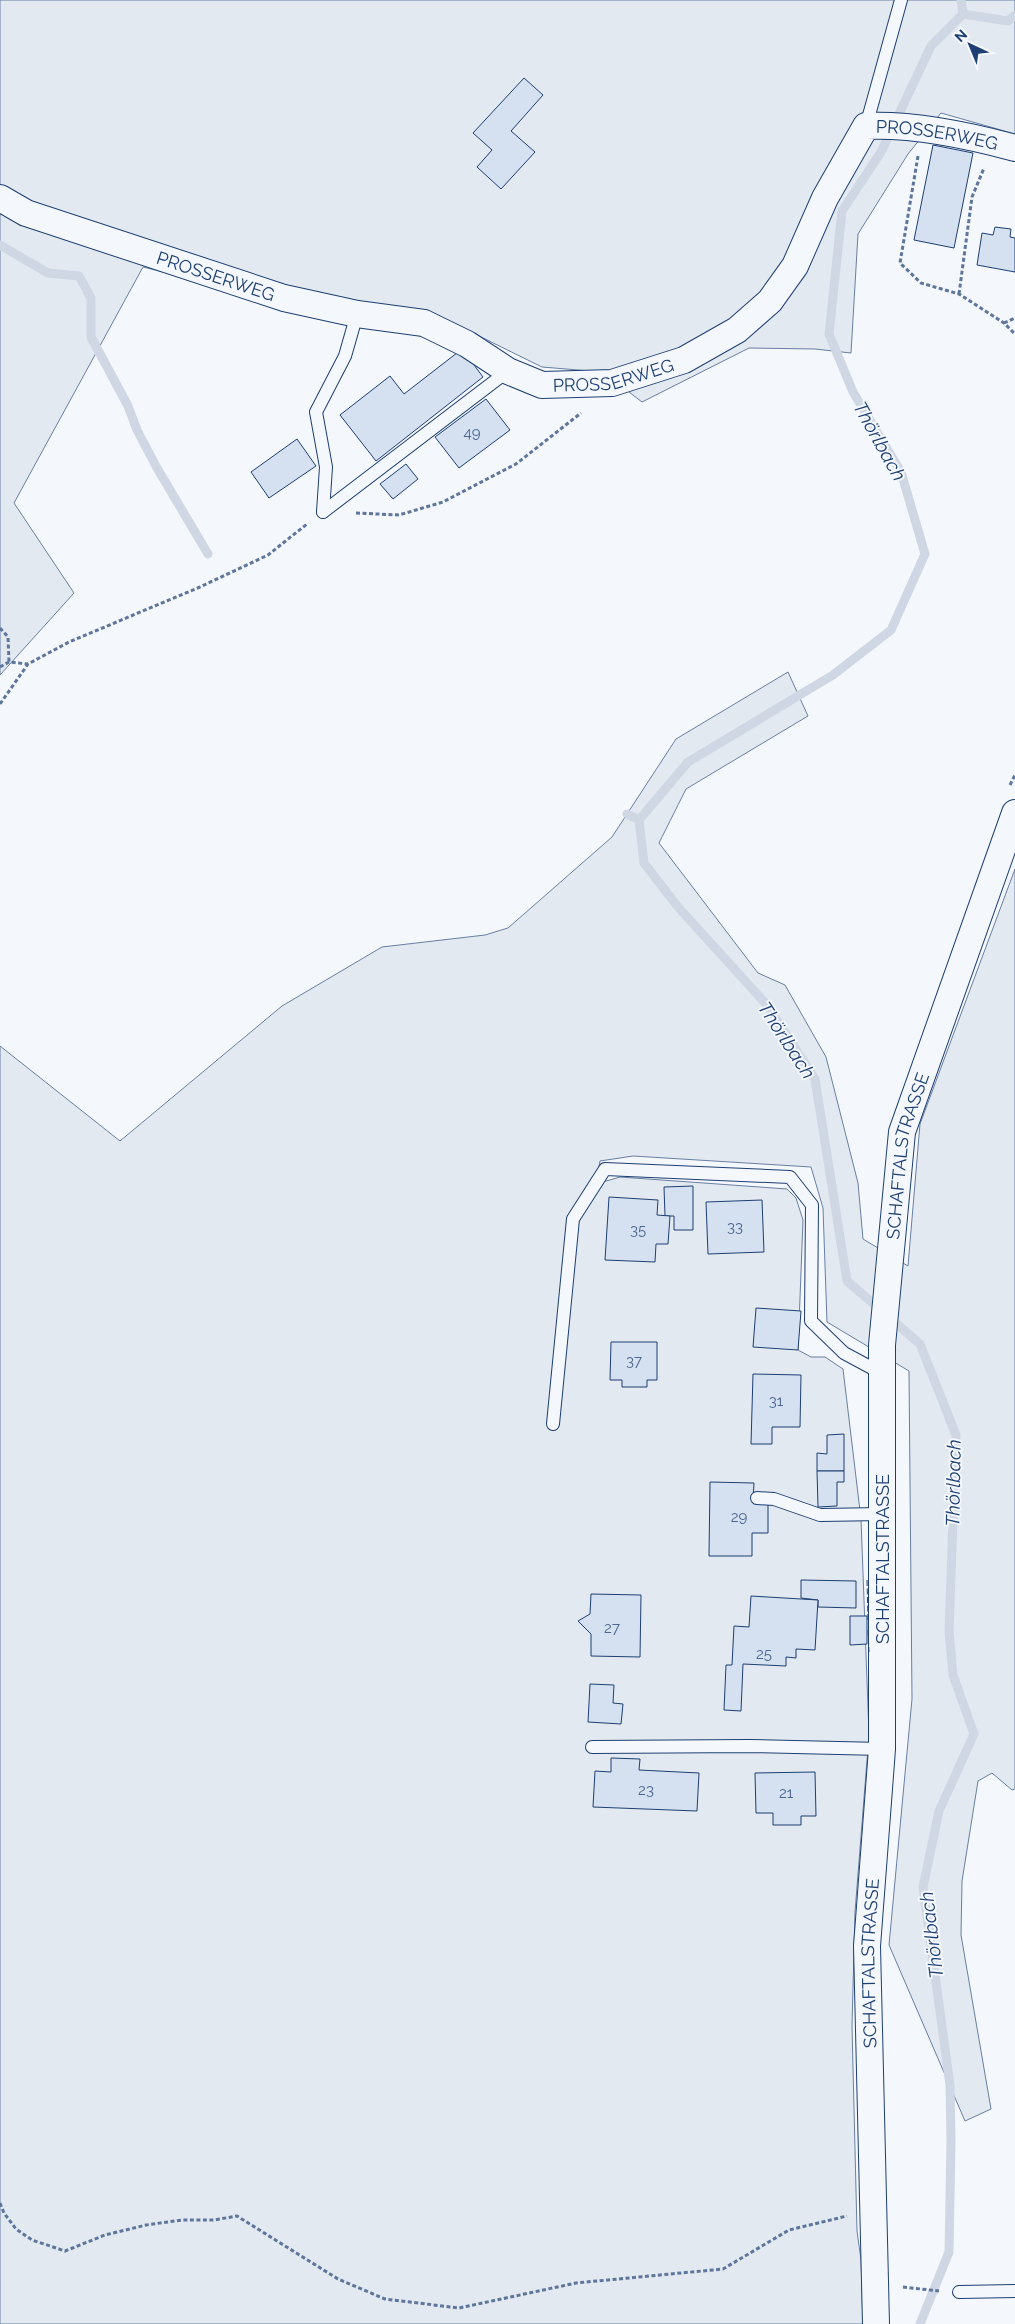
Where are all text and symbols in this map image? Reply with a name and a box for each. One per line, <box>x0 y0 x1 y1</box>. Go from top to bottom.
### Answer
north arrow <box>945 20 995 70</box>
text: N <box>952 26 970 45</box>
street label: PROSSERWEG <box>876 115 1000 154</box>
street label: PROSSERWEG <box>154 246 278 305</box>
street label: PROSSERWEG <box>552 354 676 395</box>
water label: Thörlbach <box>849 397 911 485</box>
house number: 49 <box>464 424 481 442</box>
water label: Thörlbach <box>754 997 820 1083</box>
street label: SCHAFTALSTRASSE <box>881 1070 933 1240</box>
house number: 33 <box>727 1218 743 1236</box>
house number: 35 <box>630 1221 646 1239</box>
house number: 37 <box>626 1352 642 1370</box>
house number: 31 <box>769 1392 784 1410</box>
water label: Thörlbach <box>941 1439 965 1527</box>
street label: SCHAFTALSTRASSE <box>872 1474 893 1644</box>
house number: 29 <box>731 1508 748 1526</box>
house number: 27 <box>604 1619 620 1637</box>
house number: 25 <box>756 1645 772 1663</box>
house number: 23 <box>638 1781 654 1799</box>
house number: 21 <box>779 1784 794 1802</box>
street label: SCHAFTALSTRASSE <box>856 1877 883 2048</box>
water label: Thörlbach <box>915 1890 947 1980</box>

